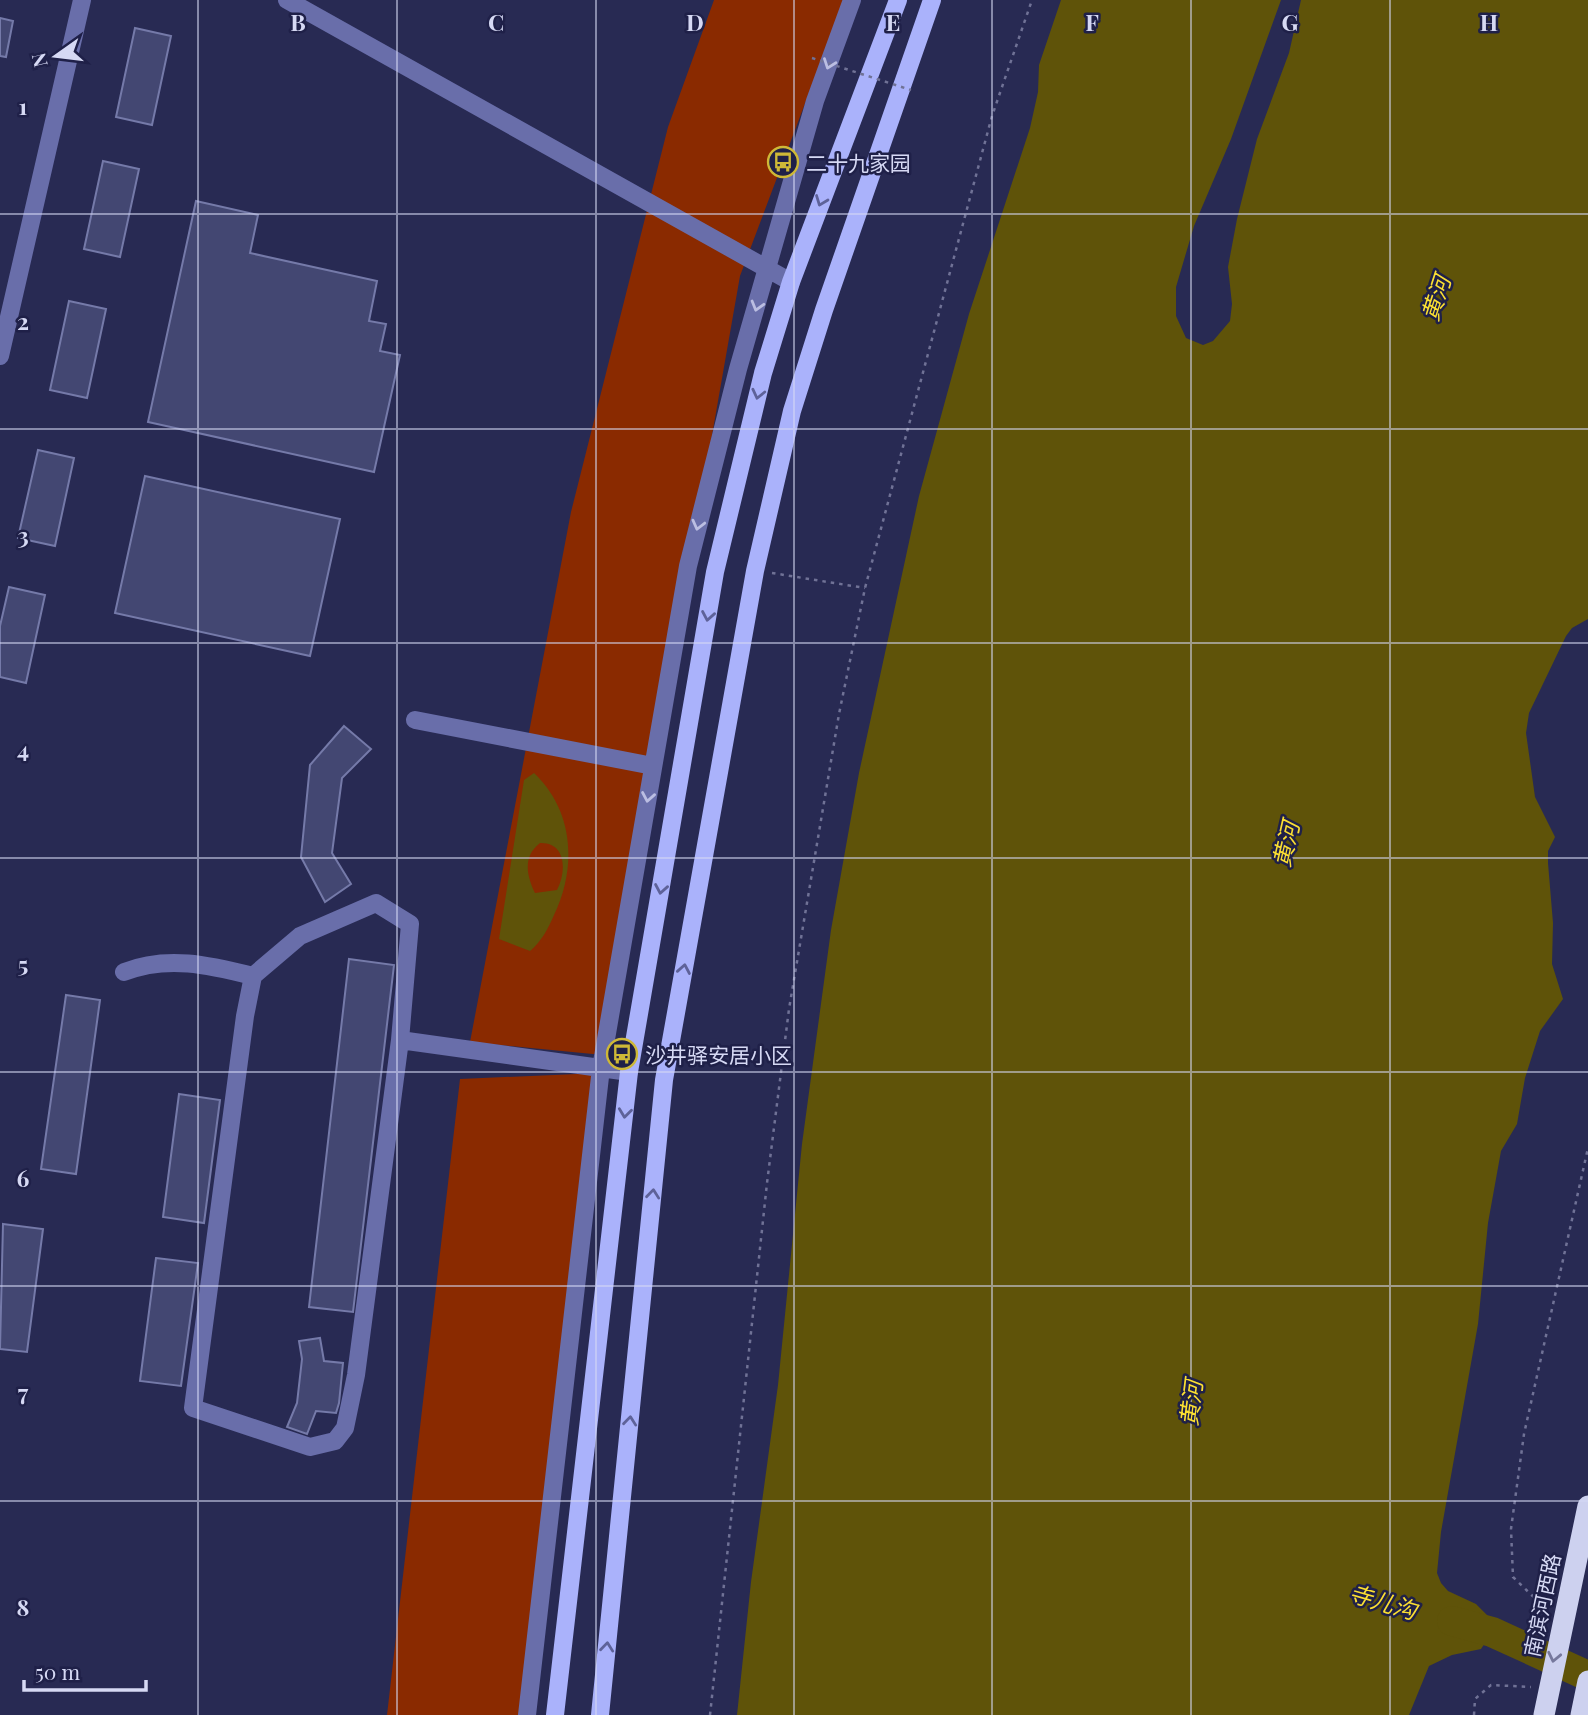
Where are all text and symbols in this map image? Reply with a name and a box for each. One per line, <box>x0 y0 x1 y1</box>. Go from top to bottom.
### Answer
text: B <box>290 6 306 37</box>
text: C <box>488 6 504 37</box>
text: D <box>686 6 704 37</box>
text: E <box>886 6 900 37</box>
text: F <box>1085 6 1099 37</box>
text: G <box>1282 6 1299 37</box>
text: H <box>1480 6 1498 37</box>
north arrow <box>21 21 91 91</box>
text: N <box>24 50 53 70</box>
one-way arrow <box>823 57 837 69</box>
text: 1 <box>19 90 28 121</box>
bus stop icon: 二十九家园 <box>766 145 800 179</box>
place label: 二十九家园 <box>806 148 911 176</box>
one-way arrow <box>816 195 830 207</box>
water label: 黄河 <box>1413 268 1458 325</box>
one-way arrow <box>750 299 765 311</box>
text: 2 <box>17 305 29 336</box>
one-way arrow <box>751 388 766 400</box>
text: 3 <box>17 519 29 550</box>
one-way arrow <box>692 519 706 531</box>
one-way arrow <box>701 610 716 622</box>
text: 4 <box>17 733 29 764</box>
one-way arrow <box>641 791 656 803</box>
water label: 黄河 <box>1265 814 1306 870</box>
one-way arrow <box>654 883 669 895</box>
text: 5 <box>18 948 28 979</box>
one-way arrow <box>676 963 691 975</box>
bus stop icon: 沙井驿安居小区 <box>605 1037 639 1071</box>
place label: 沙井驿安居小区 <box>645 1040 792 1068</box>
one-way arrow <box>617 1108 632 1119</box>
text: 6 <box>17 1162 30 1193</box>
one-way arrow <box>645 1189 660 1200</box>
water label: 黄河 <box>1172 1374 1209 1428</box>
text: 7 <box>18 1376 29 1407</box>
one-way arrow <box>622 1415 637 1426</box>
street label: 南滨河西路 <box>1516 1551 1566 1659</box>
water label: 寺儿沟 <box>1346 1577 1423 1626</box>
text: 8 <box>17 1591 29 1622</box>
one-way arrow <box>599 1641 614 1652</box>
scale bar <box>24 1648 147 1692</box>
one-way arrow <box>1548 1651 1563 1663</box>
text: 50 m <box>35 1657 81 1685</box>

